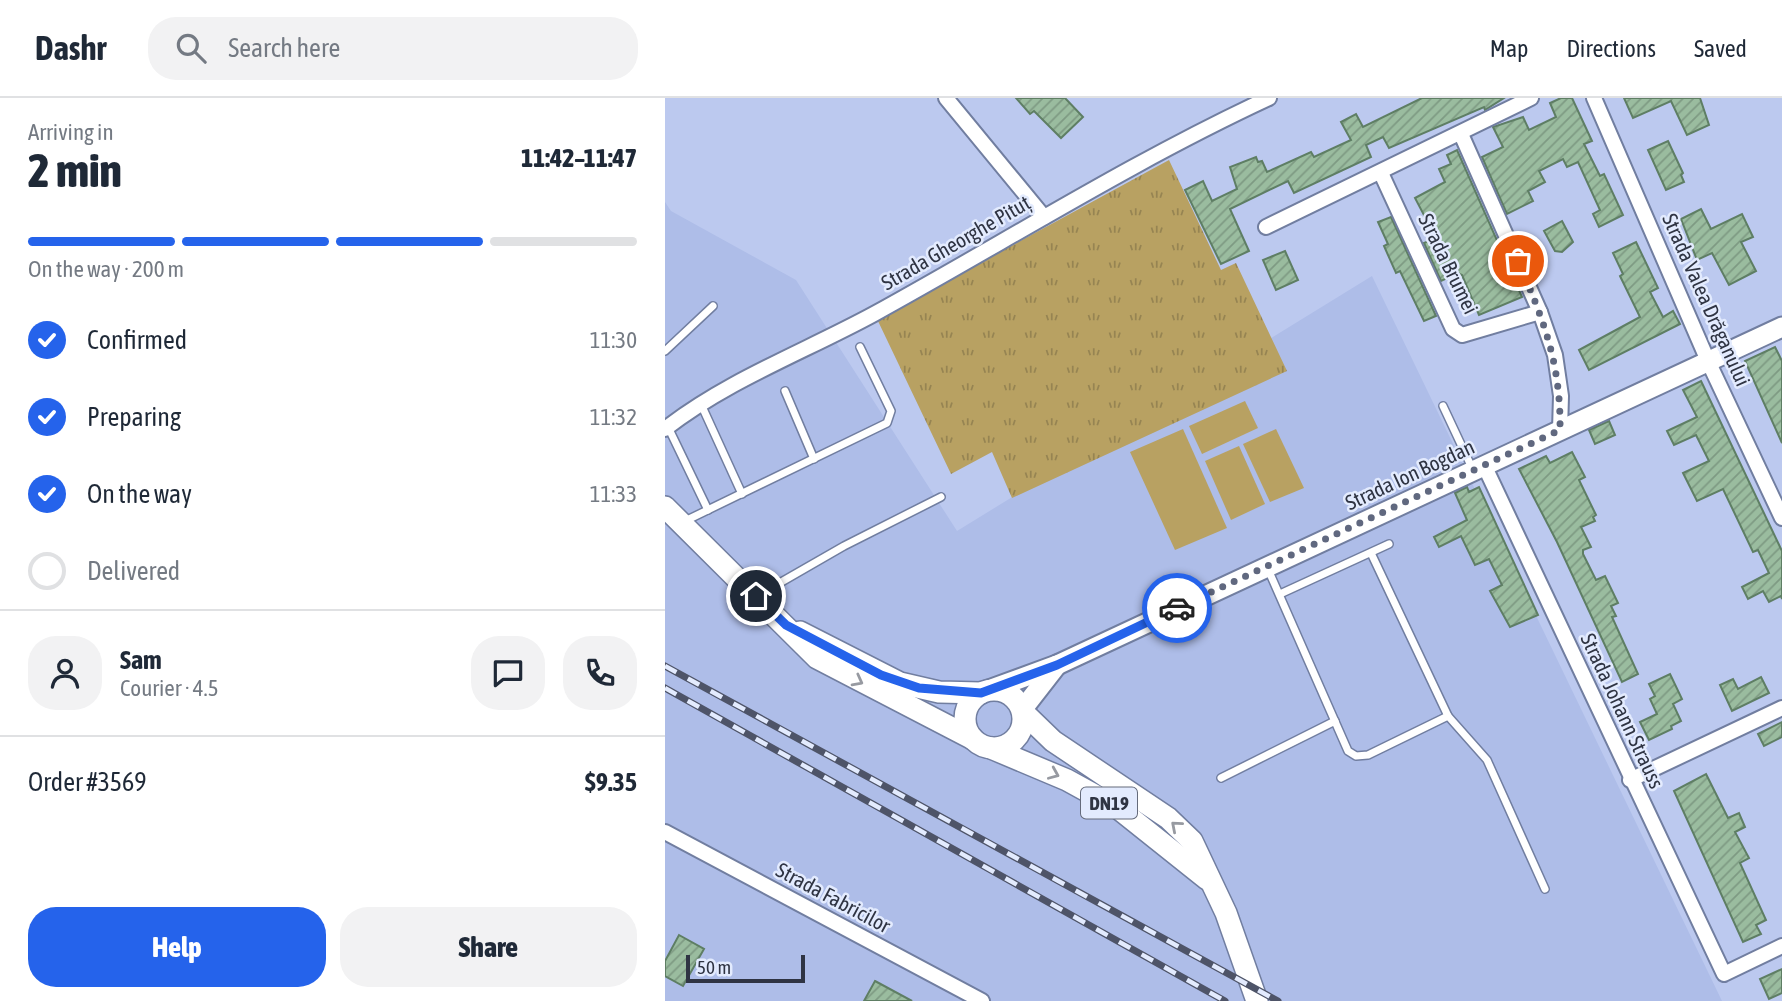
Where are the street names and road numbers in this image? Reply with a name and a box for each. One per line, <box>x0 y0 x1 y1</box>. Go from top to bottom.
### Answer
street label: Strada Gheorghe Pituț <box>877 190 1034 294</box>
street label: Strada Brumei <box>1414 209 1484 318</box>
street label: Strada Valea Drăganului <box>1658 210 1756 390</box>
street label: Strada Ion Bogdan <box>1341 434 1478 514</box>
street label: Strada Johann Strauss <box>1576 629 1669 792</box>
road number: DN19 <box>1081 788 1137 818</box>
street label: Strada Fabricilor <box>772 857 895 938</box>

